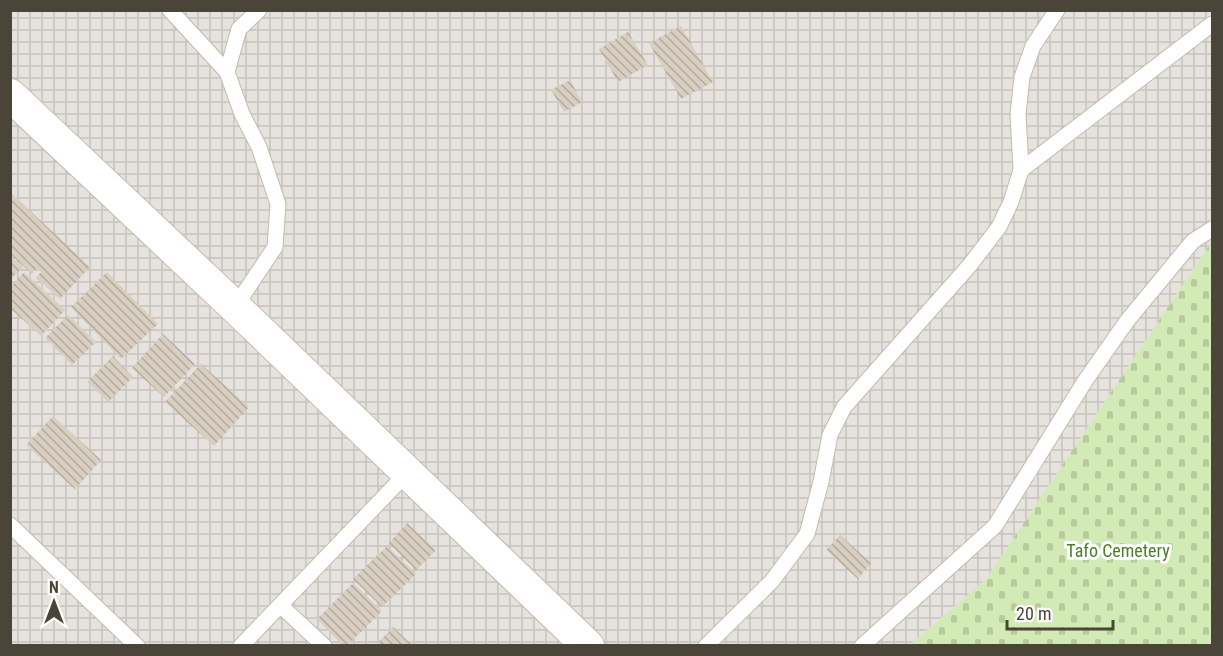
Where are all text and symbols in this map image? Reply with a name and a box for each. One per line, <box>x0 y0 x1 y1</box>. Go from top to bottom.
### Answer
park label: Tafo Cemetery <box>1066 540 1170 561</box>
north arrow <box>24 572 84 632</box>
text: N <box>49 578 59 597</box>
scale bar <box>1007 593 1114 631</box>
text: 20 m <box>1016 603 1051 624</box>

